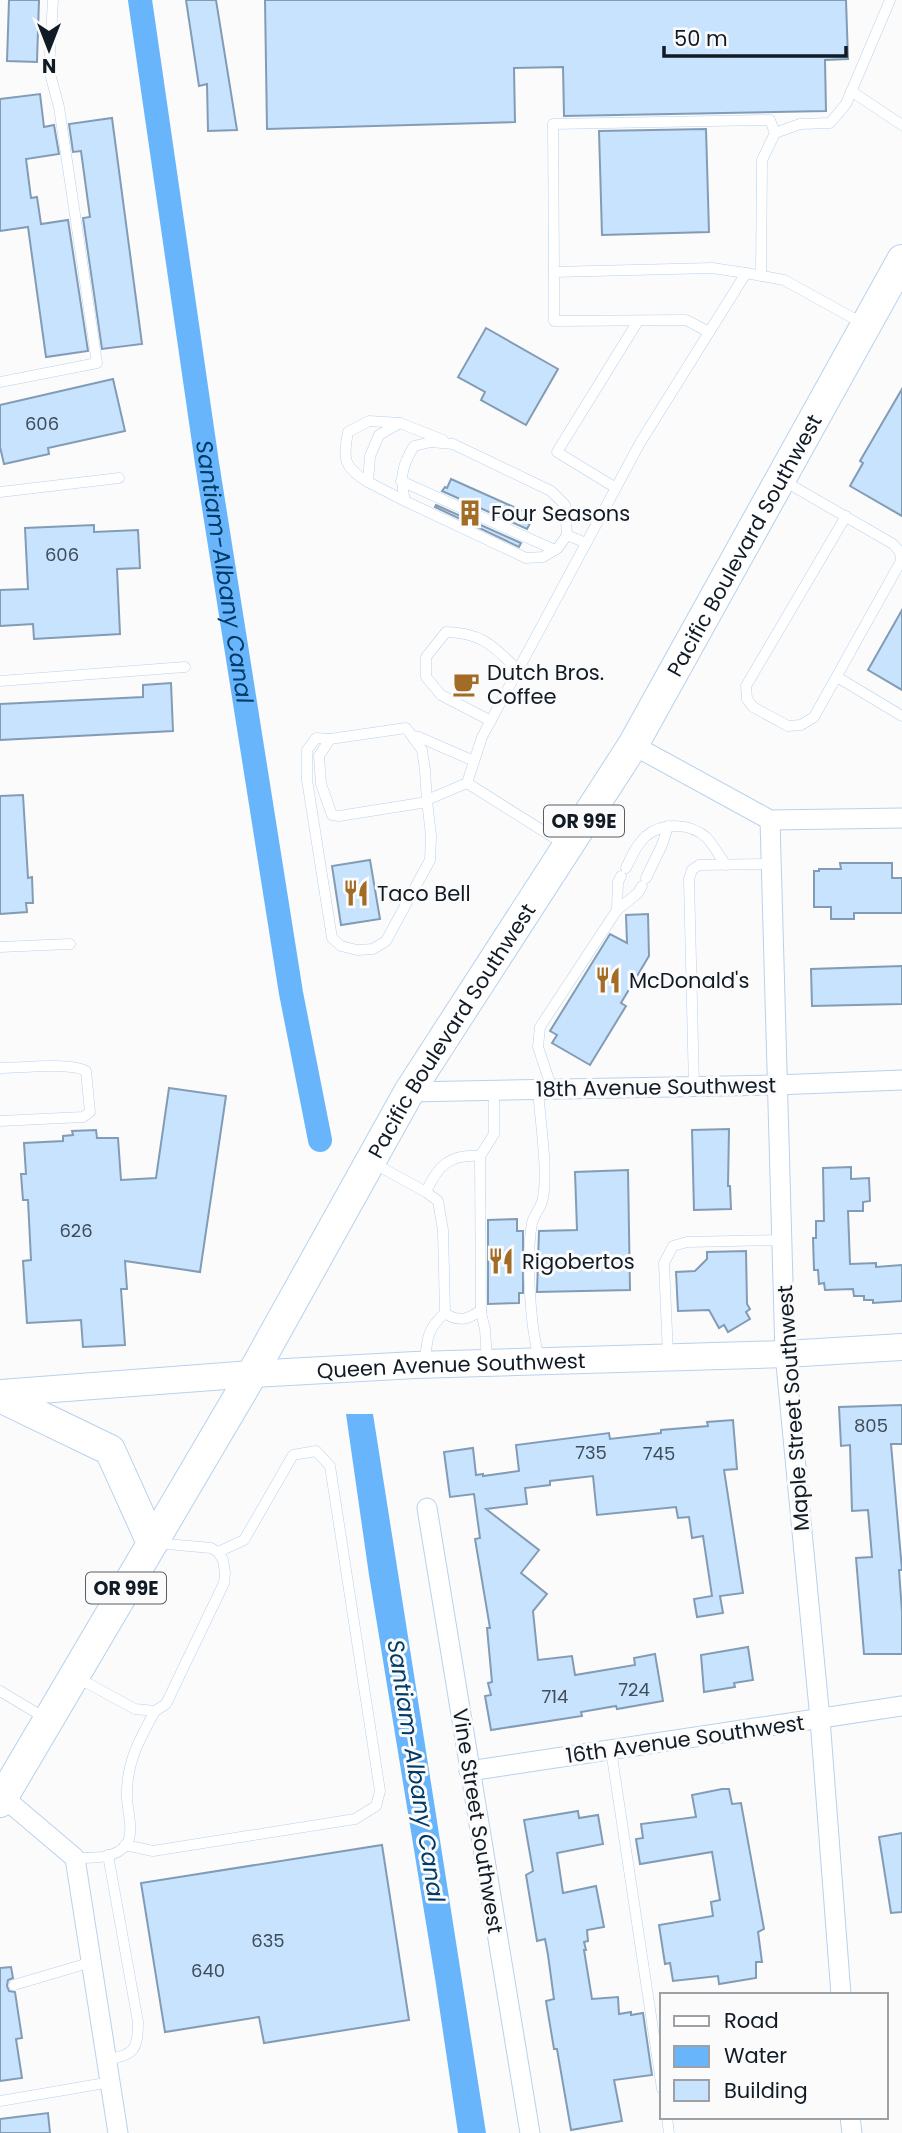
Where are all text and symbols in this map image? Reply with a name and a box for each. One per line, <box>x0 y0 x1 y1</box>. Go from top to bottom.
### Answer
north arrow <box>14 14 84 84</box>
scale bar <box>664 14 846 58</box>
text: 50 m <box>674 24 728 53</box>
text: N <box>42 52 56 79</box>
street label: Pacific Boulevard Southwest <box>659 409 828 681</box>
house number: 606 <box>25 411 59 436</box>
water label: Santiam-Albany Canal <box>188 438 261 706</box>
building icon: Four Seasons <box>455 498 485 528</box>
place label: Four Seasons <box>491 499 630 528</box>
house number: 606 <box>45 542 79 567</box>
place label: Dutch Bros. Coffee <box>487 658 604 711</box>
cafe icon: Dutch Bros. Coffee <box>451 669 481 699</box>
road number: OR 99E <box>544 806 624 836</box>
restaurant icon: Taco Bell <box>341 878 371 908</box>
place label: Taco Bell <box>377 879 471 908</box>
street label: Pacific Boulevard Southwest <box>361 897 542 1163</box>
restaurant icon: McDonald's <box>593 965 623 995</box>
place label: McDonald's <box>629 966 749 995</box>
street label: 18th Avenue Southwest <box>536 1070 776 1104</box>
house number: 626 <box>59 1218 93 1243</box>
restaurant icon: Rigobertos <box>486 1246 516 1276</box>
place label: Rigobertos <box>522 1247 635 1276</box>
street label: Maple Street Southwest <box>770 1284 816 1532</box>
street label: Queen Avenue Southwest <box>316 1345 586 1385</box>
house number: 805 <box>854 1413 888 1438</box>
house number: 735 <box>575 1440 607 1465</box>
house number: 745 <box>643 1441 675 1466</box>
road number: OR 99E <box>86 1572 166 1604</box>
water label: Santiam-Albany Canal <box>379 1637 453 1905</box>
house number: 724 <box>618 1677 650 1702</box>
house number: 714 <box>542 1684 568 1709</box>
street label: Vine Street Southwest <box>446 1706 510 1936</box>
street label: 16th Avenue Southwest <box>564 1708 806 1770</box>
house number: 635 <box>251 1928 285 1953</box>
house number: 640 <box>191 1958 225 1983</box>
legend <box>660 1993 888 2119</box>
text: Road <box>724 2006 779 2035</box>
text: Water <box>724 2041 787 2070</box>
text: Building <box>724 2076 808 2105</box>

